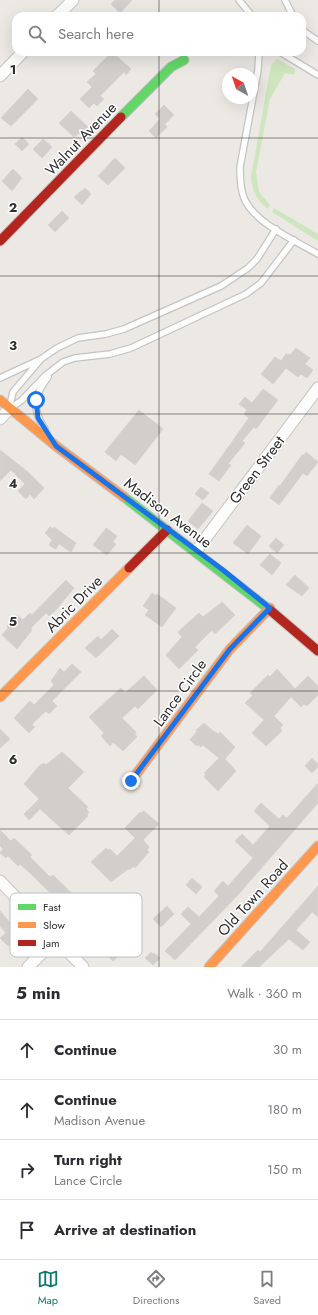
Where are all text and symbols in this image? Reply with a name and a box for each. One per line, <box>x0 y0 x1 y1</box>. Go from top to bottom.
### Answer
search box <box>12 12 306 56</box>
icon: search <box>26 23 48 45</box>
text: Search here <box>58 23 134 45</box>
text: 1 <box>10 60 16 79</box>
north arrow <box>222 68 258 104</box>
street label: Walnut Avenue <box>40 97 122 181</box>
text: 2 <box>9 198 17 217</box>
text: 3 <box>9 336 17 355</box>
route start <box>27 391 45 409</box>
street label: Green Street <box>224 431 290 509</box>
street label: Madison Avenue <box>119 473 217 554</box>
text: 4 <box>8 474 18 493</box>
street label: Abric Drive <box>41 570 108 637</box>
text: 5 <box>9 612 17 631</box>
street label: Lance Circle <box>148 654 212 731</box>
text: 6 <box>9 750 18 769</box>
route end <box>122 772 140 790</box>
street label: Old Town Road <box>212 855 294 941</box>
legend <box>10 893 142 957</box>
text: Fast <box>43 899 61 915</box>
text: Slow <box>43 917 65 933</box>
text: Jam <box>41 935 60 951</box>
text: 5 min <box>16 981 60 1005</box>
text: Walk · 360 m <box>227 984 302 1003</box>
icon: ahead <box>16 1039 38 1061</box>
text: Continue <box>54 1039 117 1061</box>
text: 30 m <box>273 1040 302 1059</box>
text: Continue <box>54 1089 117 1111</box>
icon: ahead <box>16 1099 38 1121</box>
text: 180 m <box>267 1100 302 1119</box>
text: Madison Avenue <box>54 1111 145 1130</box>
text: Turn right <box>54 1149 122 1171</box>
icon: right <box>16 1159 38 1181</box>
text: 150 m <box>267 1160 302 1179</box>
text: Lance Circle <box>54 1171 122 1190</box>
icon: arrive <box>16 1219 38 1241</box>
text: Arrive at destination <box>54 1219 196 1241</box>
tab: Map <box>37 1268 59 1308</box>
tab: Directions <box>133 1268 179 1308</box>
tab: Saved <box>253 1268 281 1308</box>

